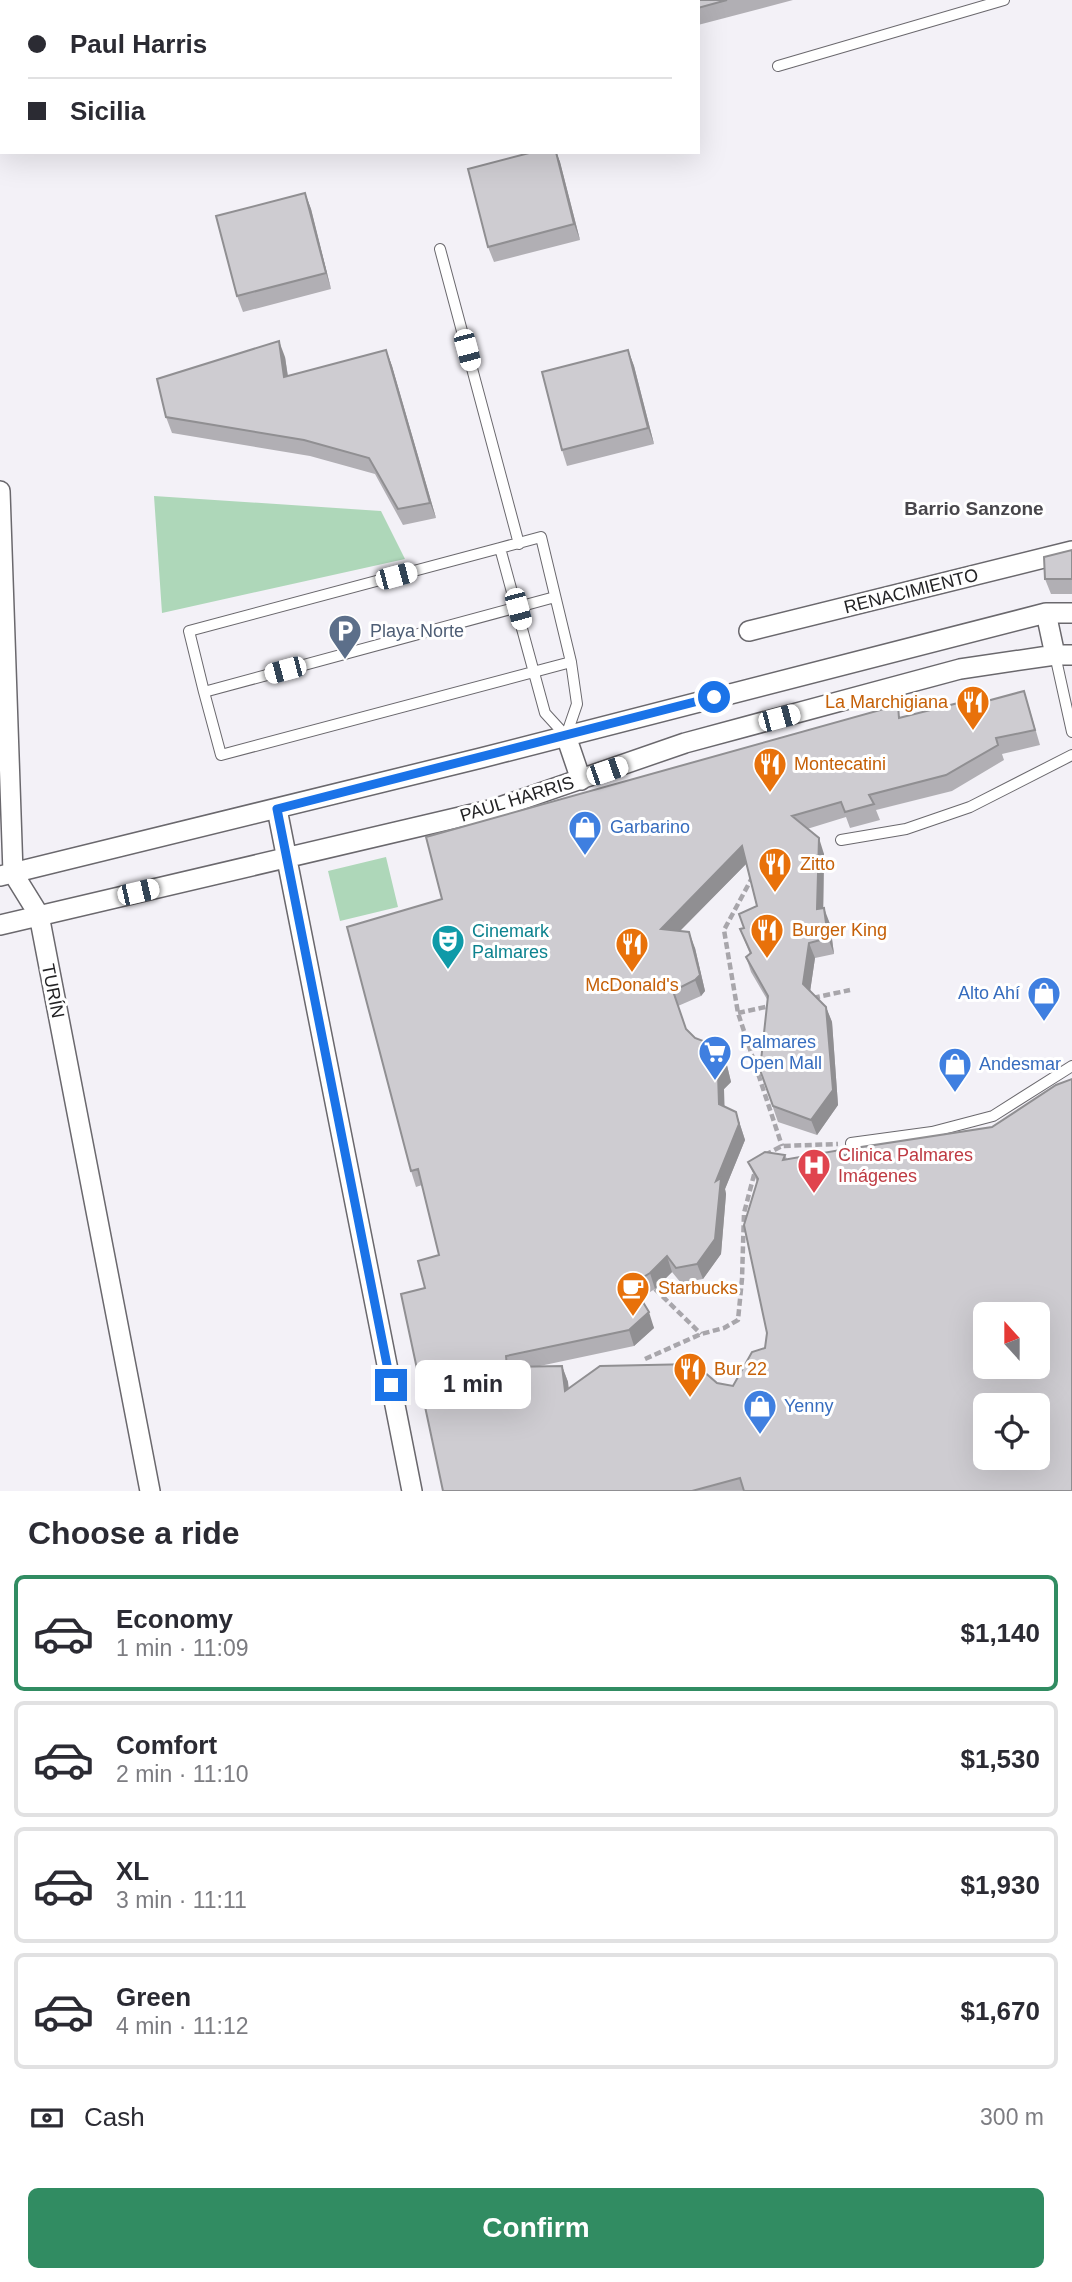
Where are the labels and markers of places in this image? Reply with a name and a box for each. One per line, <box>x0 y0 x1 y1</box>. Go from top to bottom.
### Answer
parking icon: Playa Norte <box>326 612 364 661</box>
place label: Playa Norte <box>370 621 464 641</box>
restaurant icon: La Marchigiana <box>954 683 992 732</box>
place label: La Marchigiana <box>825 692 949 712</box>
restaurant icon: Montecatini <box>751 745 789 794</box>
place label: Montecatini <box>794 754 886 774</box>
shop icon: Garbarino <box>566 808 604 857</box>
place label: Garbarino <box>610 817 690 837</box>
restaurant icon: Zitto <box>756 845 794 894</box>
place label: Zitto <box>800 854 835 874</box>
restaurant icon: Burger King <box>748 911 786 960</box>
place label: Burger King <box>792 920 887 940</box>
place label: Cinemark Palmares <box>472 921 550 962</box>
theatre icon: Cinemark Palmares <box>429 922 467 971</box>
restaurant icon: McDonald's <box>613 925 651 974</box>
shop icon: Alto Ahí <box>1025 974 1063 1023</box>
place label: McDonald's <box>585 975 679 995</box>
place label: Alto Ahí <box>958 983 1020 1003</box>
place label: Palmares Open Mall <box>740 1032 822 1073</box>
supermarket icon: Palmares Open Mall <box>696 1033 734 1082</box>
shop icon: Andesmar <box>936 1045 974 1094</box>
place label: Andesmar <box>979 1054 1061 1074</box>
place label: Clinica Palmares Imágenes <box>838 1145 973 1186</box>
hospital icon: Clinica Palmares Imágenes <box>795 1146 833 1195</box>
cafe icon: Starbucks <box>614 1269 652 1318</box>
place label: Starbucks <box>658 1278 738 1298</box>
restaurant icon: Bur 22 <box>671 1350 709 1399</box>
place label: Bur 22 <box>714 1359 767 1379</box>
shop icon: Yenny <box>741 1387 779 1436</box>
place label: Yenny <box>784 1396 833 1416</box>

